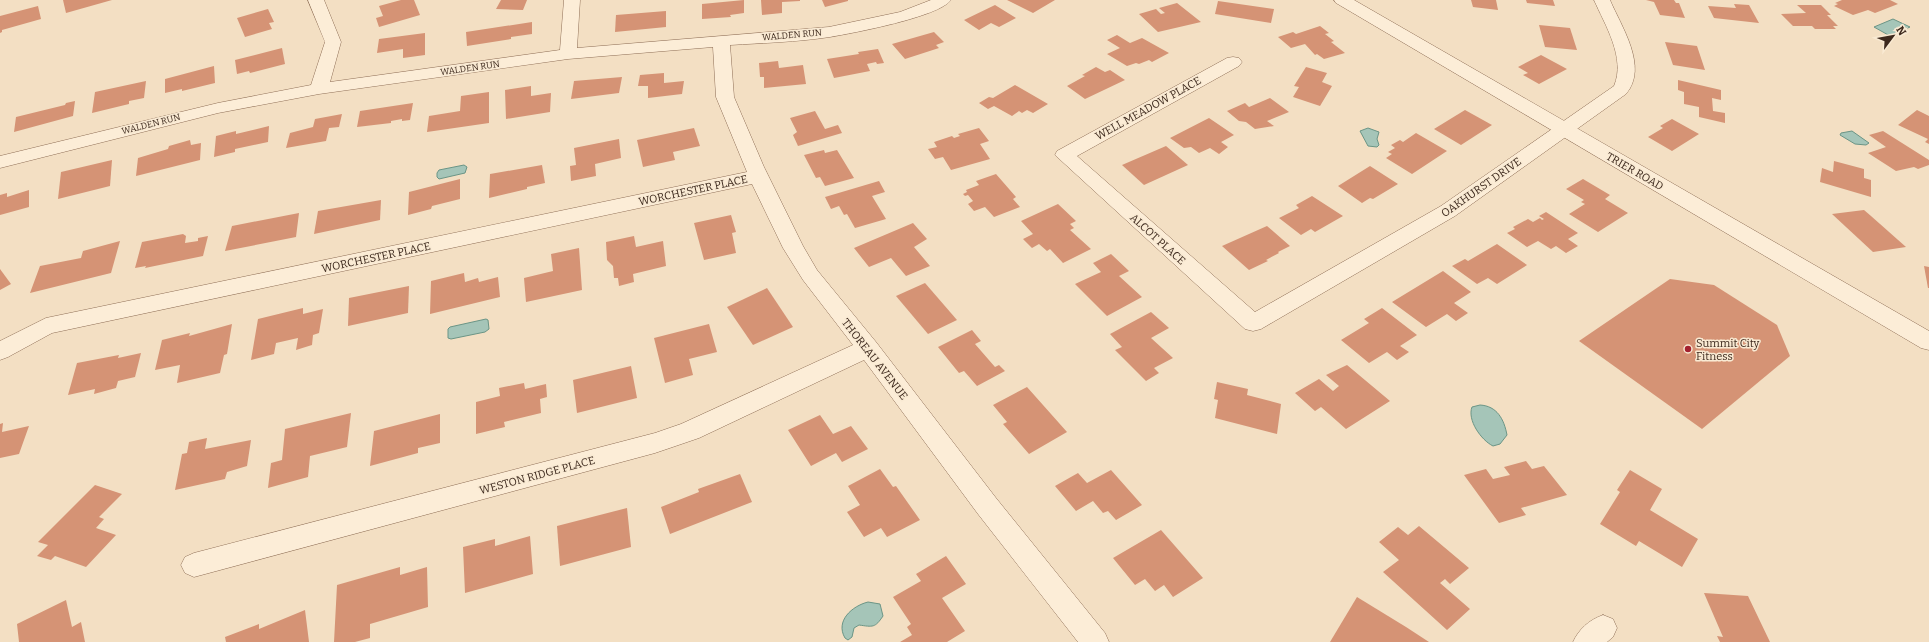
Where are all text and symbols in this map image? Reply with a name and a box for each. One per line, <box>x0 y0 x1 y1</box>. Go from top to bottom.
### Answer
north arrow <box>1873 16 1913 56</box>
text: N <box>1893 24 1909 38</box>
street label: WALDEN RUN <box>762 27 822 43</box>
street label: WALDEN RUN <box>440 59 500 77</box>
street label: WELL MEADOW PLACE <box>1093 74 1203 143</box>
street label: WALDEN RUN <box>121 112 181 136</box>
street label: TRIER ROAD <box>1604 150 1666 193</box>
street label: OAKHURST DRIVE <box>1439 155 1524 220</box>
street label: WORCHESTER PLACE <box>637 173 749 208</box>
street label: ALCOT PLACE <box>1127 211 1188 268</box>
street label: WORCHESTER PLACE <box>320 240 432 275</box>
street label: THOREAU AVENUE <box>839 316 910 403</box>
place label: Summit City Fitness <box>1696 337 1760 363</box>
marker: Summit City Fitness <box>1683 344 1693 354</box>
street label: WESTON RIDGE PLACE <box>478 454 596 497</box>

